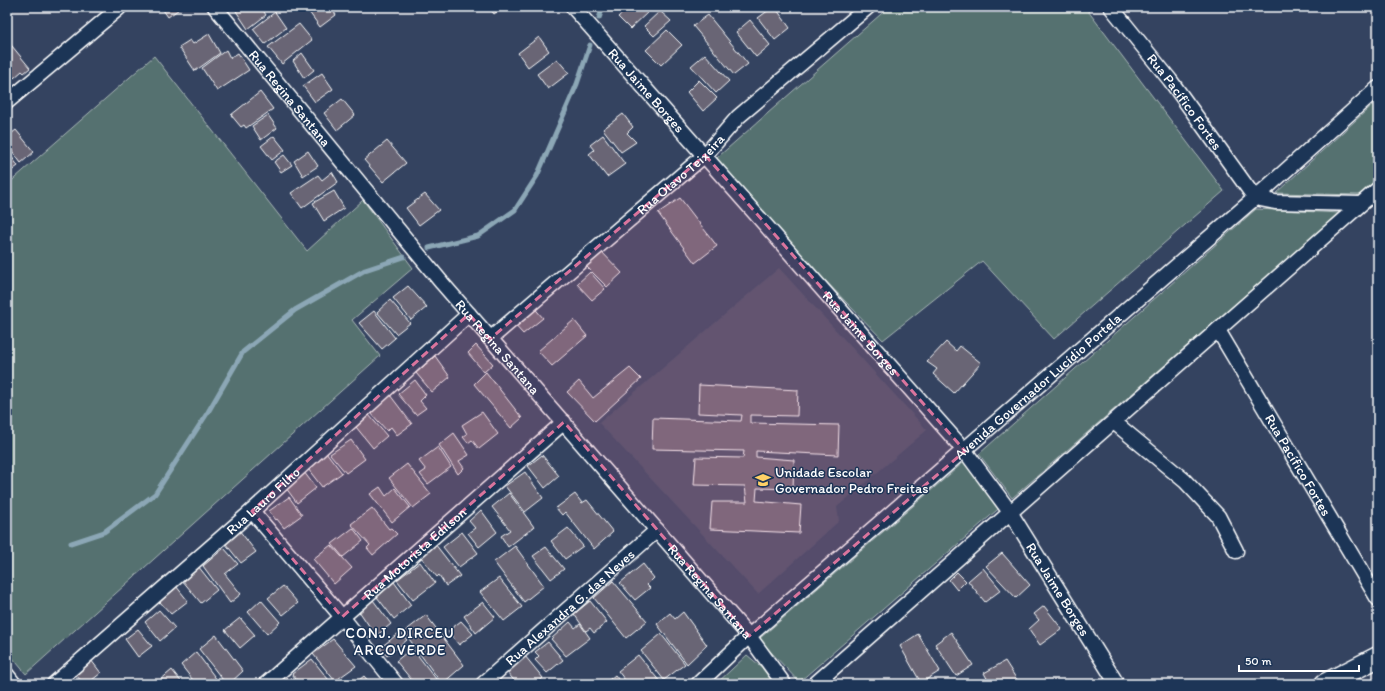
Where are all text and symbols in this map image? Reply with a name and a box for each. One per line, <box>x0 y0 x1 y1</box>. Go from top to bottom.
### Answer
street label: Rua Jaime Borges <box>605 45 688 136</box>
street label: Rua Regina Santana <box>245 46 335 150</box>
street label: Rua Pacífico Fortes <box>1144 50 1226 153</box>
street label: Rua Olavo Teixeira <box>633 130 728 218</box>
street label: Rua Jaime Borges <box>819 287 903 379</box>
street label: Rua Regina Santana <box>452 296 543 398</box>
street label: Avenida Governador Lucídio Portela <box>951 309 1125 463</box>
street label: Rua Pacífico Fortes <box>1261 411 1335 519</box>
street label: Rua Lauro Filho <box>223 463 303 538</box>
place label: Unidade Escolar Governador Pedro Freitas <box>775 464 928 497</box>
school or university icon: Unidade Escolar Governador Pedro Freitas <box>754 471 772 489</box>
street label: Rua Motorista Edilson <box>360 503 470 603</box>
street label: Rua Jaime Borges <box>1023 539 1093 639</box>
street label: Rua Regina Santana <box>664 540 756 642</box>
street label: Rua Alexandra G. das Neves <box>502 545 638 669</box>
district label: CONJ. DIRCEU ARCOVERDE <box>345 624 455 659</box>
scale bar <box>1239 647 1359 673</box>
text: 50 m <box>1245 654 1271 668</box>

